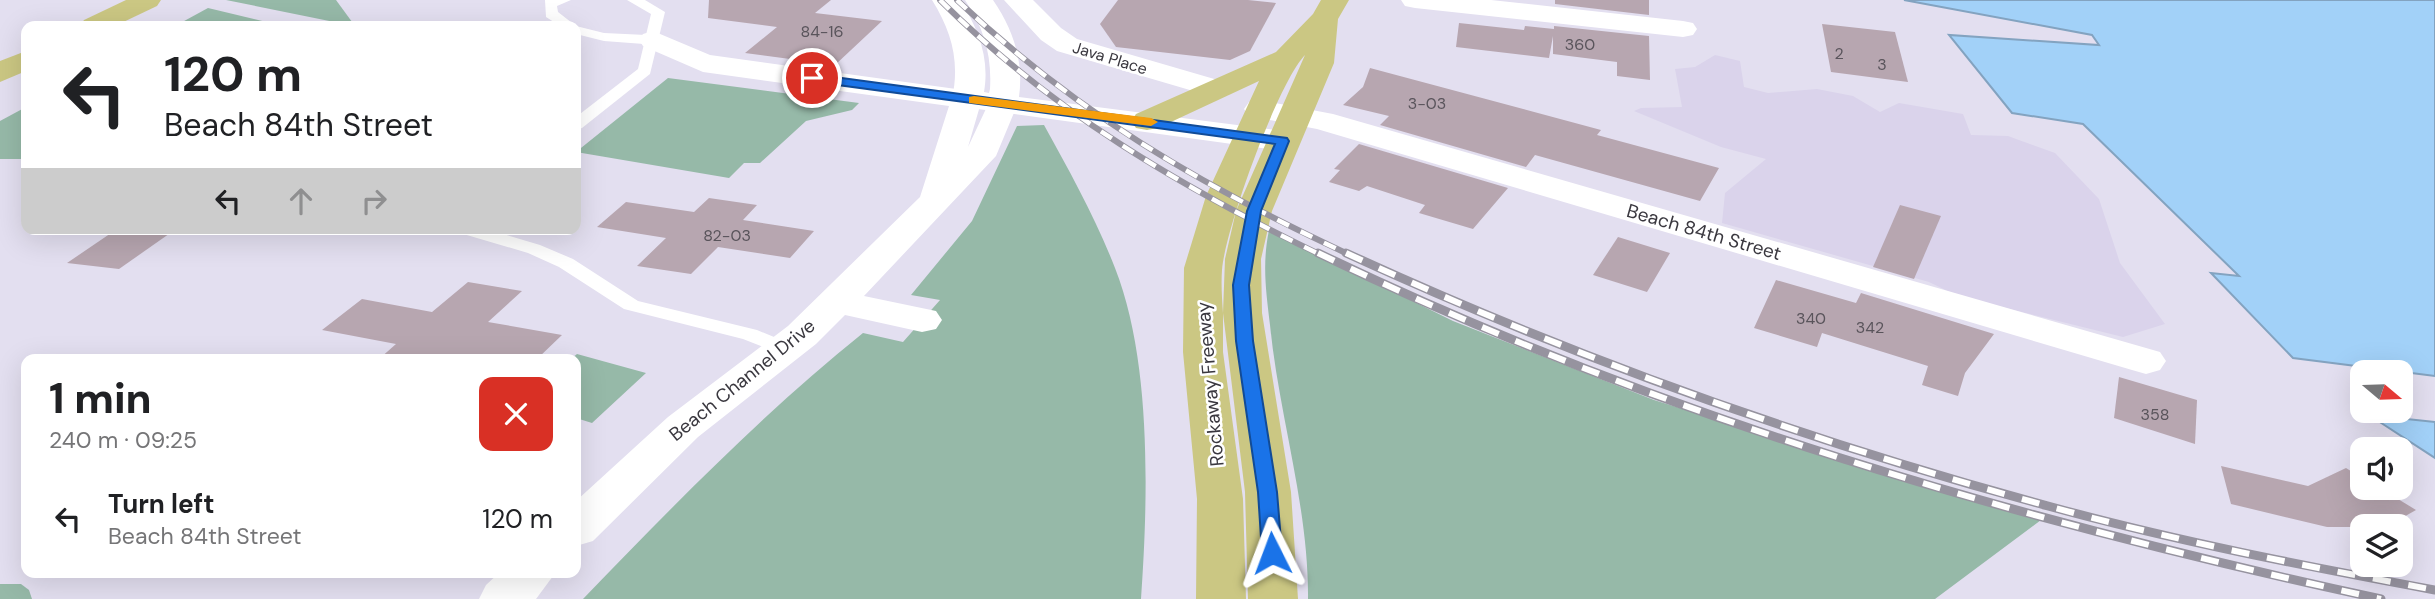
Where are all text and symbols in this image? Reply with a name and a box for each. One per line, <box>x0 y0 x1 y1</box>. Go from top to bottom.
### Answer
house number: 84-16 <box>800 21 844 42</box>
house number: 360 <box>1565 34 1595 55</box>
street label: Java Place <box>1070 37 1150 79</box>
text: 120 m <box>164 42 302 106</box>
house number: 2 <box>1834 43 1844 64</box>
pin <box>782 48 842 108</box>
icon: left <box>49 49 140 140</box>
house number: 3 <box>1877 54 1887 75</box>
icon: arrive <box>793 59 831 97</box>
house number: 3-03 <box>1408 93 1446 114</box>
text: Beach 84th Street <box>164 104 433 146</box>
icon: left <box>209 182 247 220</box>
icon: ahead <box>282 182 320 220</box>
icon: right <box>355 182 393 220</box>
street label: Beach 84th Street <box>1624 198 1784 266</box>
house number: 82-03 <box>703 225 751 246</box>
street label: Rockaway Freeway <box>1190 300 1230 467</box>
house number: 340 <box>1796 308 1826 329</box>
street label: Beach Channel Drive <box>664 313 820 447</box>
house number: 342 <box>1856 317 1884 338</box>
north arrow <box>2350 360 2413 424</box>
map controls <box>2350 360 2413 577</box>
text: 1 min <box>49 371 152 426</box>
button: close <box>479 377 553 451</box>
house number: 358 <box>2141 404 2169 425</box>
text: 240 m · 09:25 <box>49 425 197 455</box>
button: sound <box>2350 437 2413 500</box>
text: Turn left <box>108 487 215 521</box>
icon: left <box>49 500 87 538</box>
text: 120 m <box>482 502 553 536</box>
button: layers <box>2350 514 2413 577</box>
position arrow <box>1235 516 1309 590</box>
text: Beach 84th Street <box>108 521 301 551</box>

